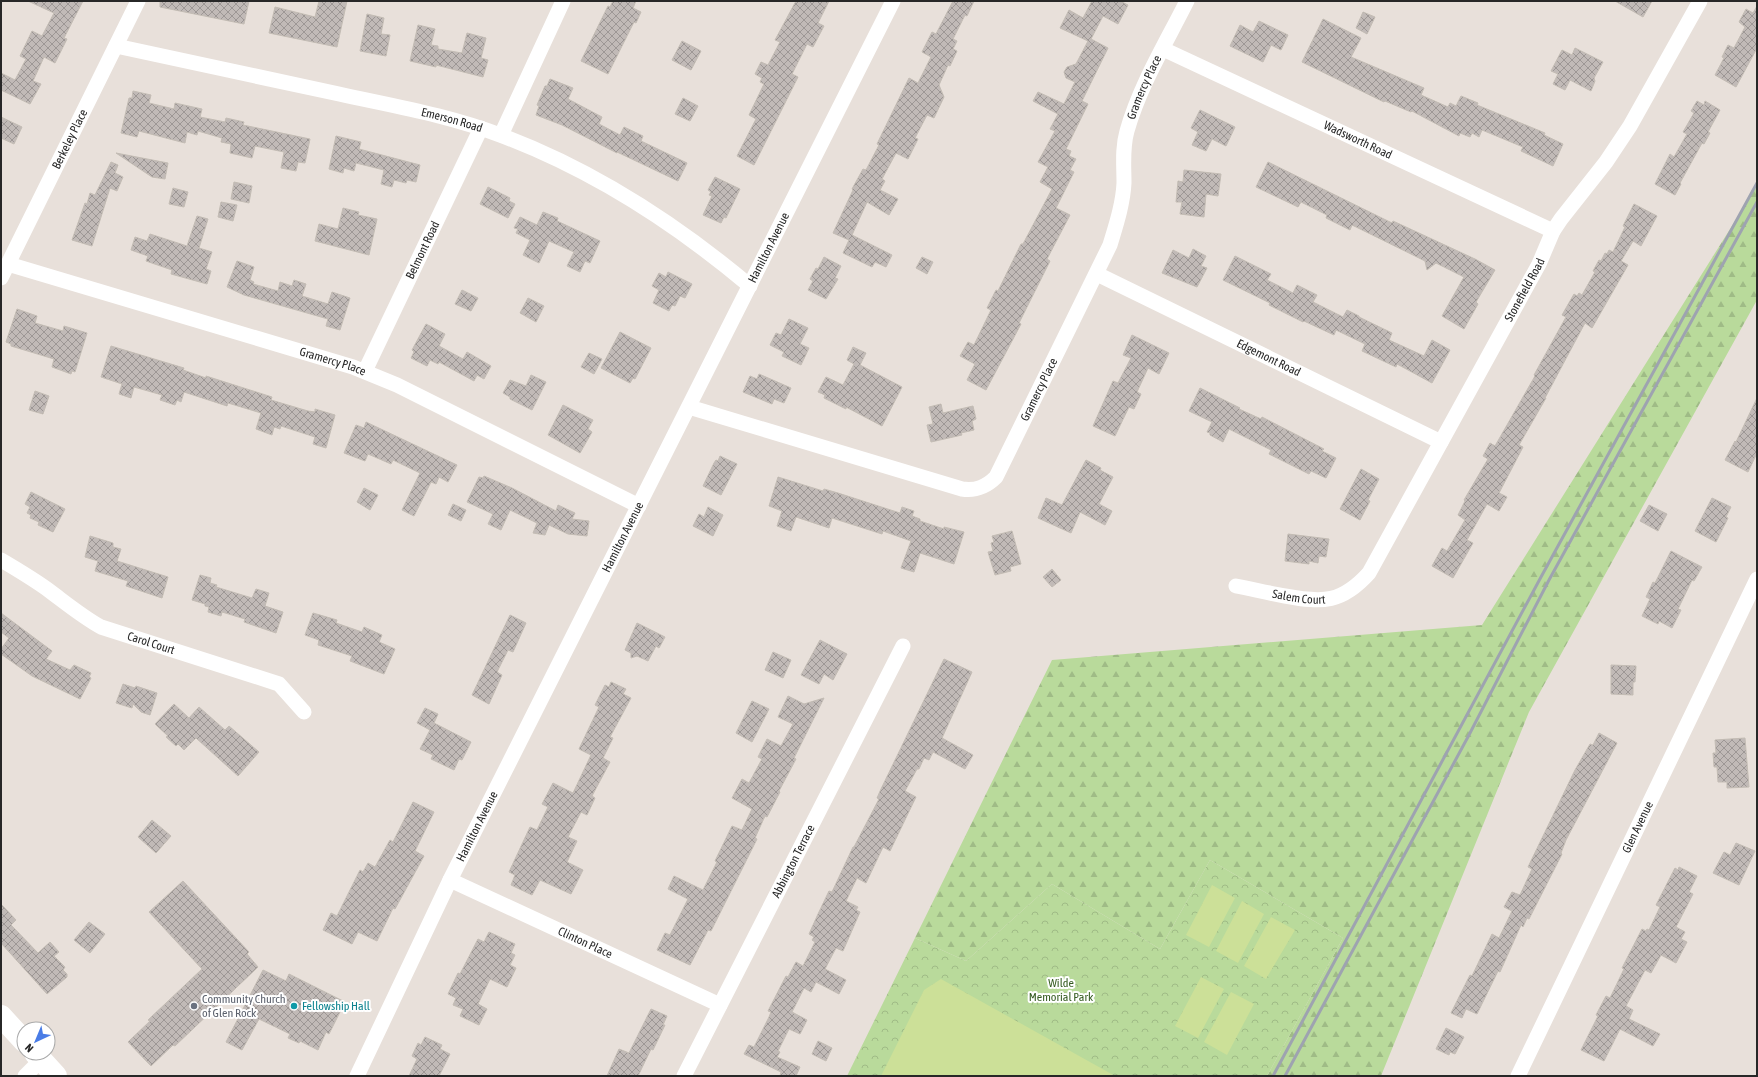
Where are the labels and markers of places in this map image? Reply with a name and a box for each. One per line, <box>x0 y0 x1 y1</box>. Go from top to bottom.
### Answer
place label: Community Church of Glen Rock <box>202 992 286 1020</box>
place label: Fellowship Hall <box>302 999 371 1013</box>
marker: Community Church of Glen Rock <box>189 1001 199 1011</box>
marker: Fellowship Hall <box>289 1001 299 1011</box>

